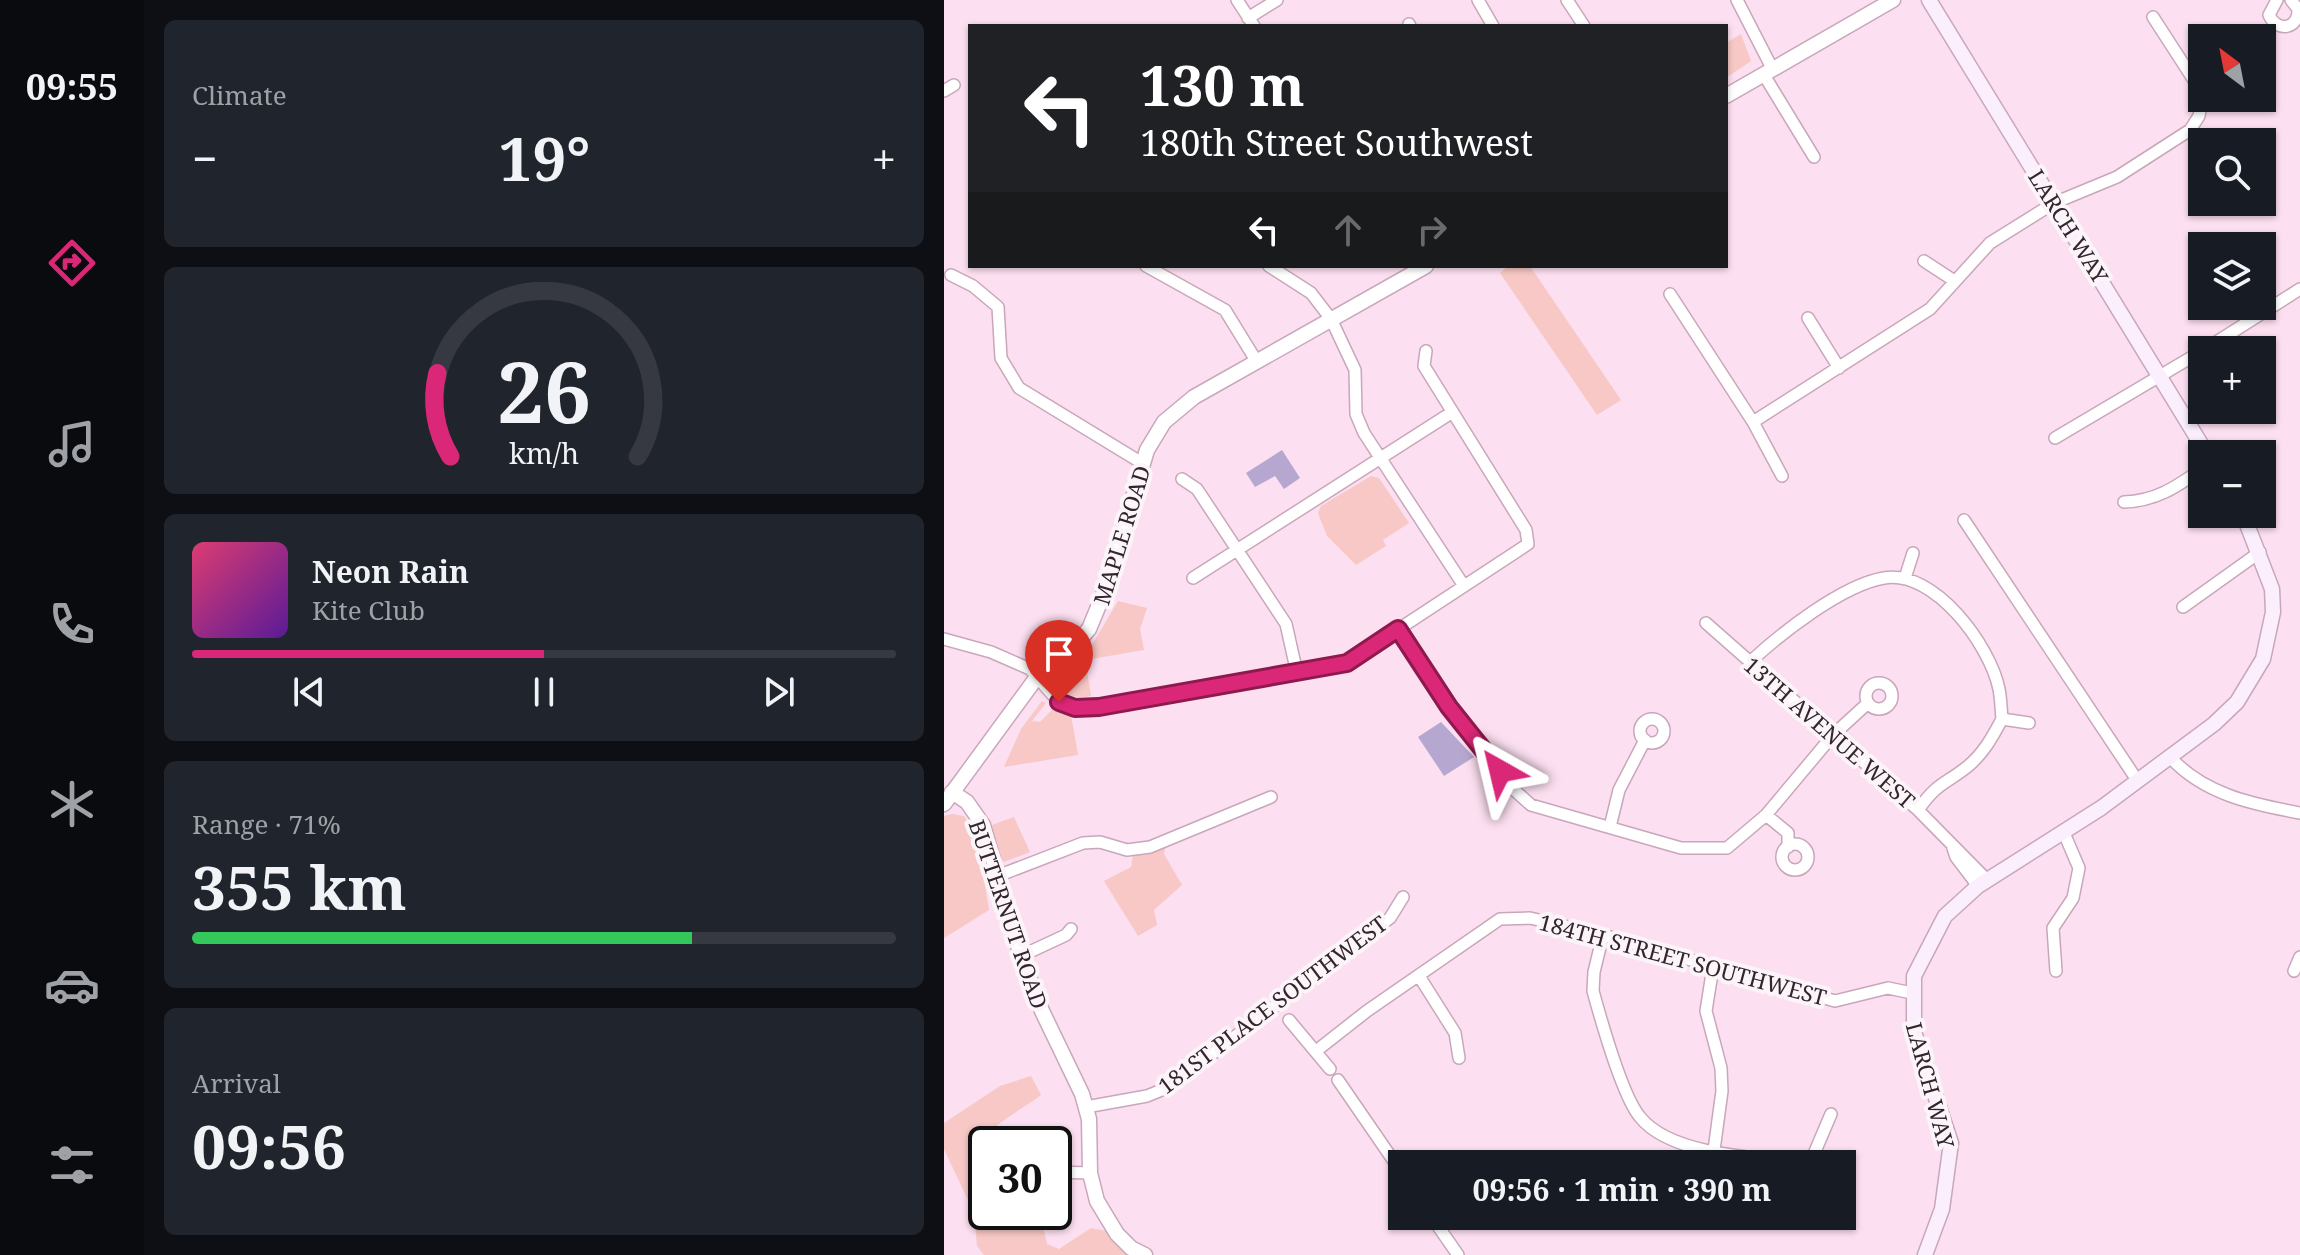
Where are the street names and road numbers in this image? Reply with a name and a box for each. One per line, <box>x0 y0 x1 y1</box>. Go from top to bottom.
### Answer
street label: LARCH WAY <box>2022 163 2116 289</box>
street label: MAPLE ROAD <box>1086 462 1156 608</box>
street label: 13TH AVENUE WEST <box>1738 649 1922 815</box>
street label: BUTTERNUT ROAD <box>963 815 1055 1013</box>
street label: 184TH STREET SOUTHWEST <box>1536 906 1831 1012</box>
street label: 181ST PLACE SOUTHWEST <box>1151 908 1393 1100</box>
street label: LARCH WAY <box>1900 1019 1962 1151</box>

